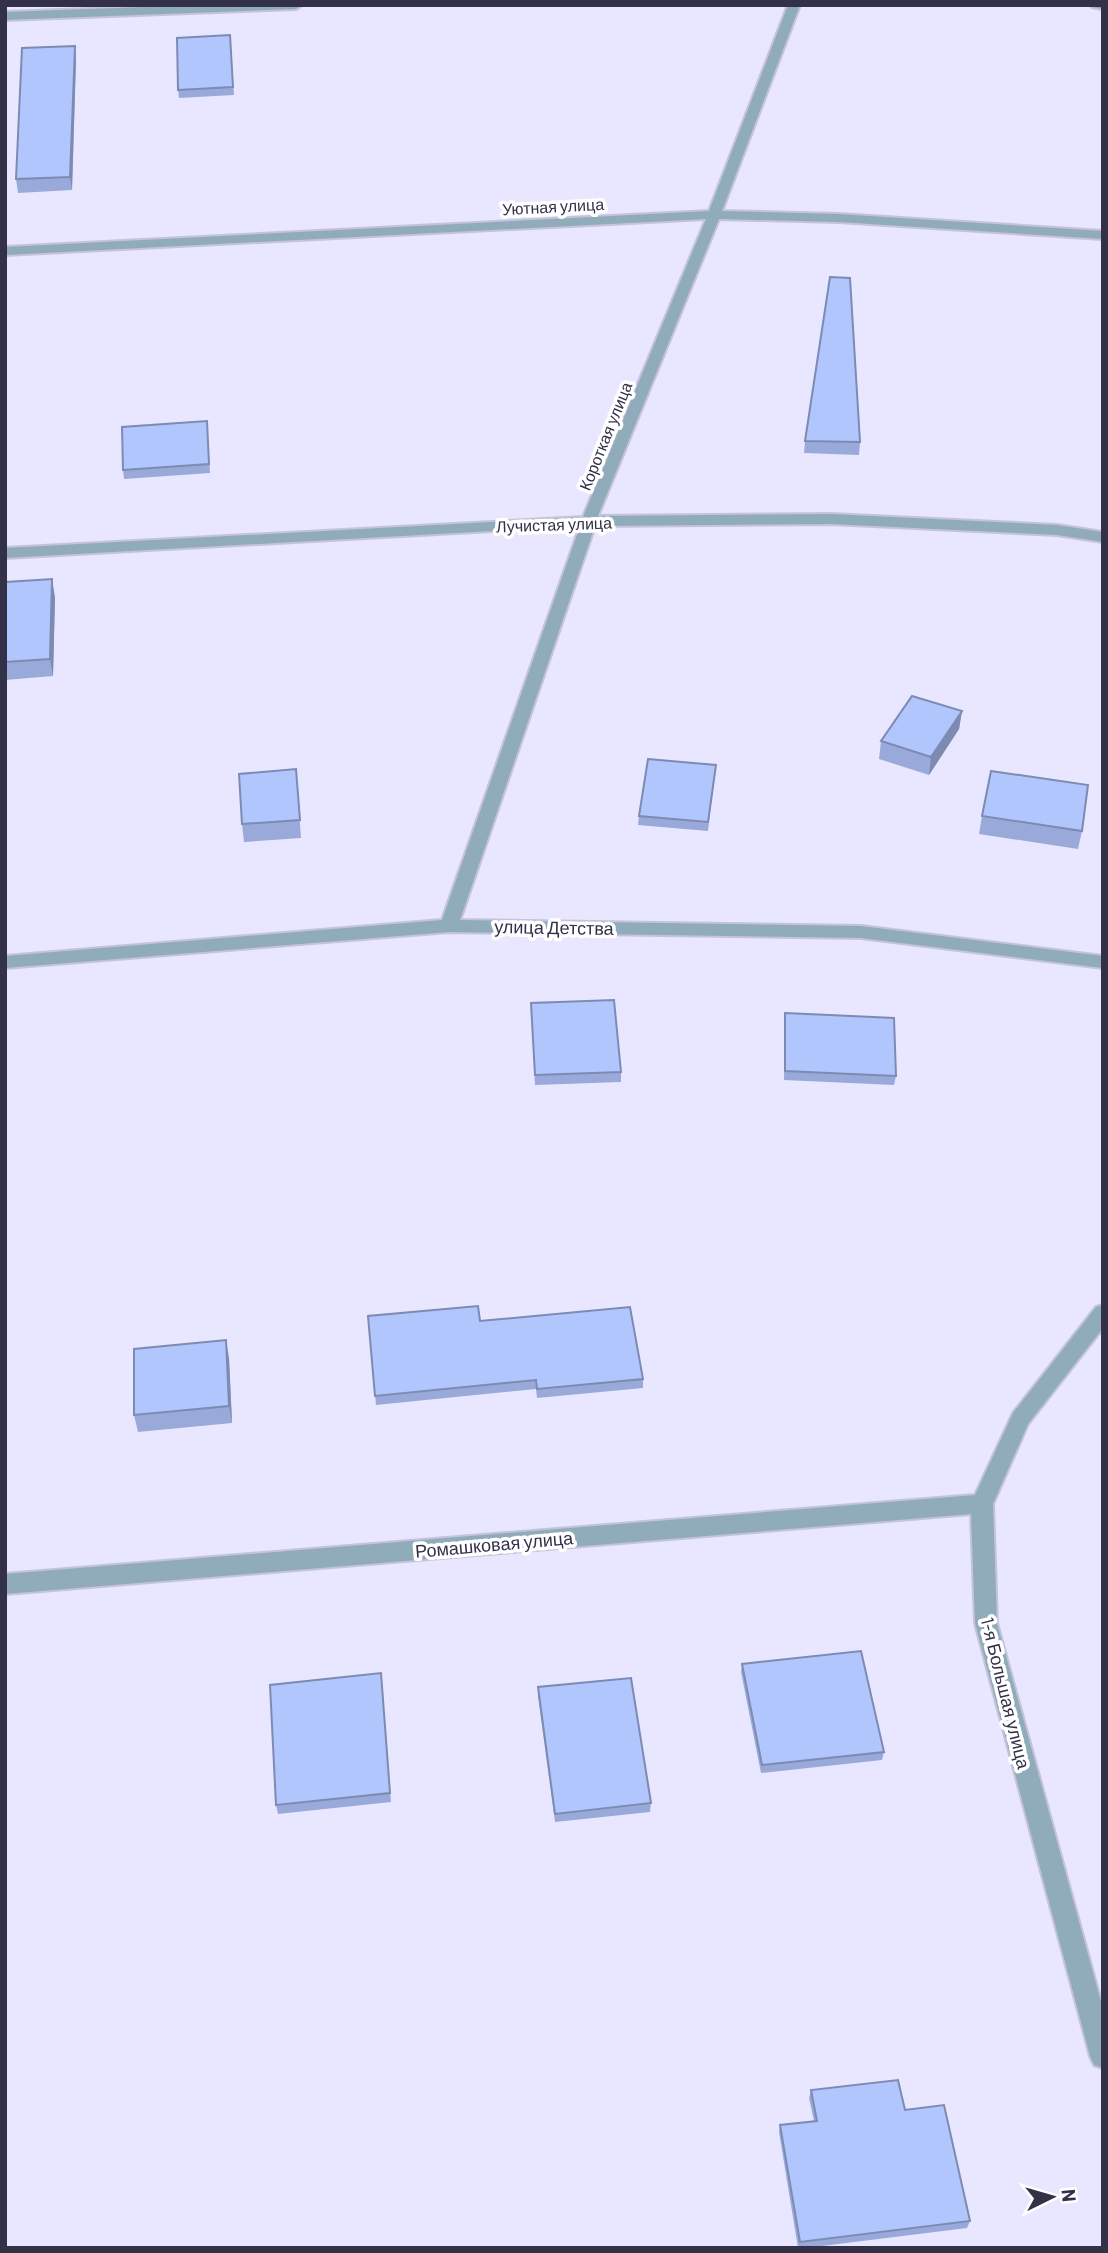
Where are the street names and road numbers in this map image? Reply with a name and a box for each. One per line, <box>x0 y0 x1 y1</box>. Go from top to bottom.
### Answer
street label: Уютная улица <box>502 194 605 218</box>
street label: Короткая улица <box>575 379 635 493</box>
street label: Лучистая улица <box>496 512 612 536</box>
street label: улица Детства <box>494 915 615 939</box>
street label: Ромашковая улица <box>414 1526 575 1562</box>
street label: 1-я Большая улица <box>977 1615 1036 1772</box>

